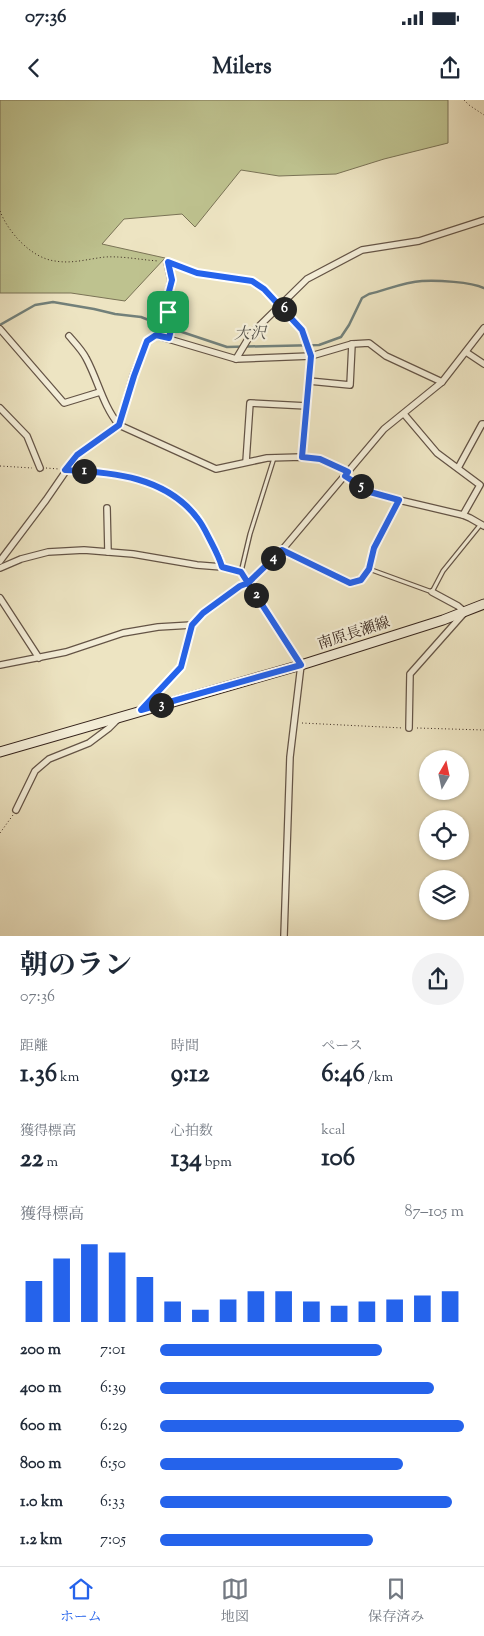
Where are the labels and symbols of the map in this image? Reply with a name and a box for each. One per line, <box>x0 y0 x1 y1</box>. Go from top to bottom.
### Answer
pin <box>147 291 189 333</box>
pin: 6 <box>272 296 296 322</box>
water label: 大沢 <box>234 323 268 347</box>
pin: 1 <box>72 458 96 484</box>
pin: 5 <box>348 474 374 498</box>
pin: 4 <box>260 546 286 570</box>
pin: 2 <box>244 582 268 608</box>
street label: 南原長瀬線 <box>315 612 393 656</box>
pin: 3 <box>148 692 174 718</box>
north arrow <box>419 750 469 800</box>

